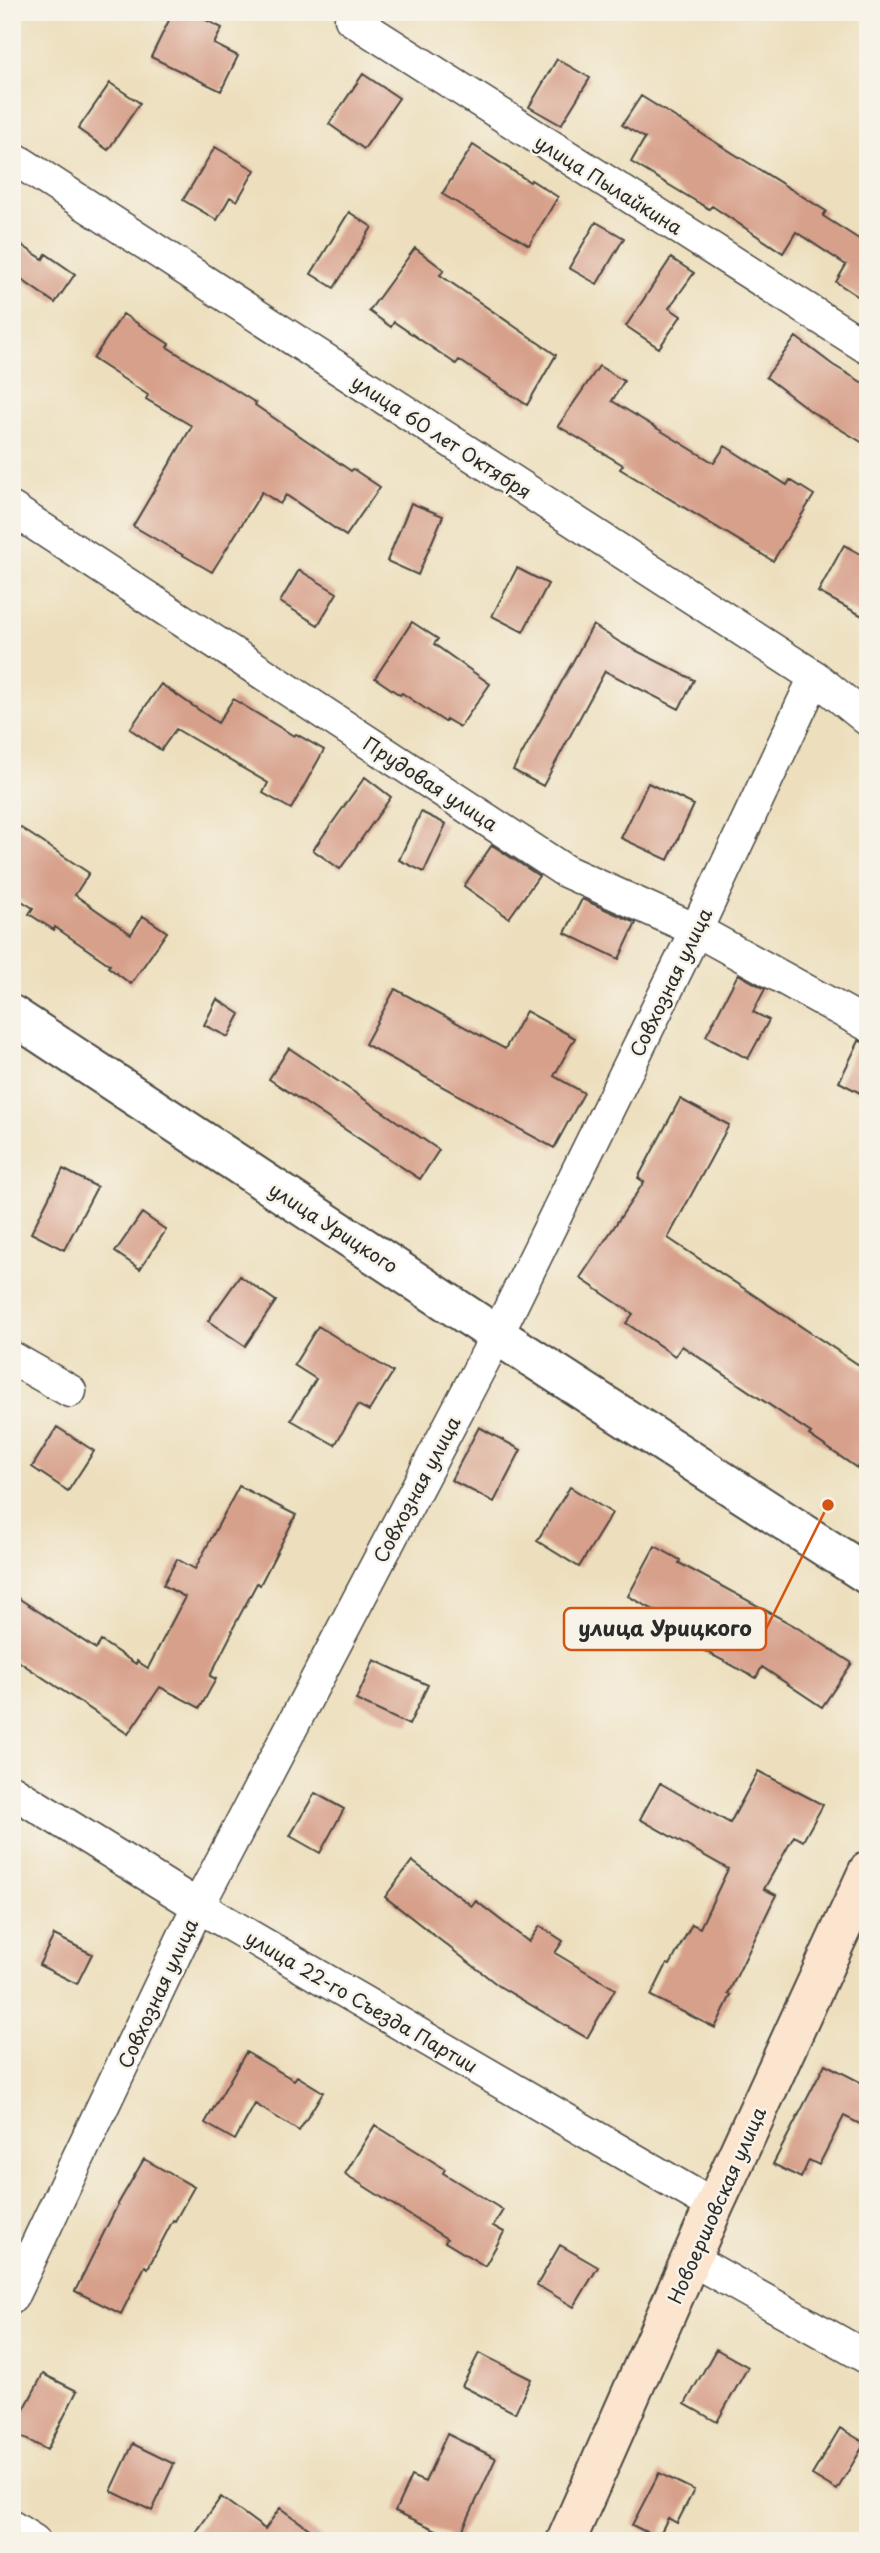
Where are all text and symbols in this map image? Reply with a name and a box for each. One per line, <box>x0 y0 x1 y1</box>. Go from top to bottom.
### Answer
street label: улица Пылайкина <box>530 127 688 241</box>
street label: улица 60 лет Октября <box>347 367 537 505</box>
street label: Прудовая улица <box>358 729 504 837</box>
street label: Совхозная улица <box>622 903 718 1061</box>
street label: улица Урицкого <box>264 1175 404 1279</box>
street label: Совхозная улица <box>366 1411 466 1567</box>
callout: улица Урицкого <box>564 1608 766 1650</box>
text: улица Урицкого <box>578 1611 752 1643</box>
street label: Совхозная улица <box>110 1914 204 2072</box>
street label: улица 22-го Съезда Партии <box>241 1923 483 2079</box>
street label: Новоершовская улица <box>660 2102 772 2308</box>

